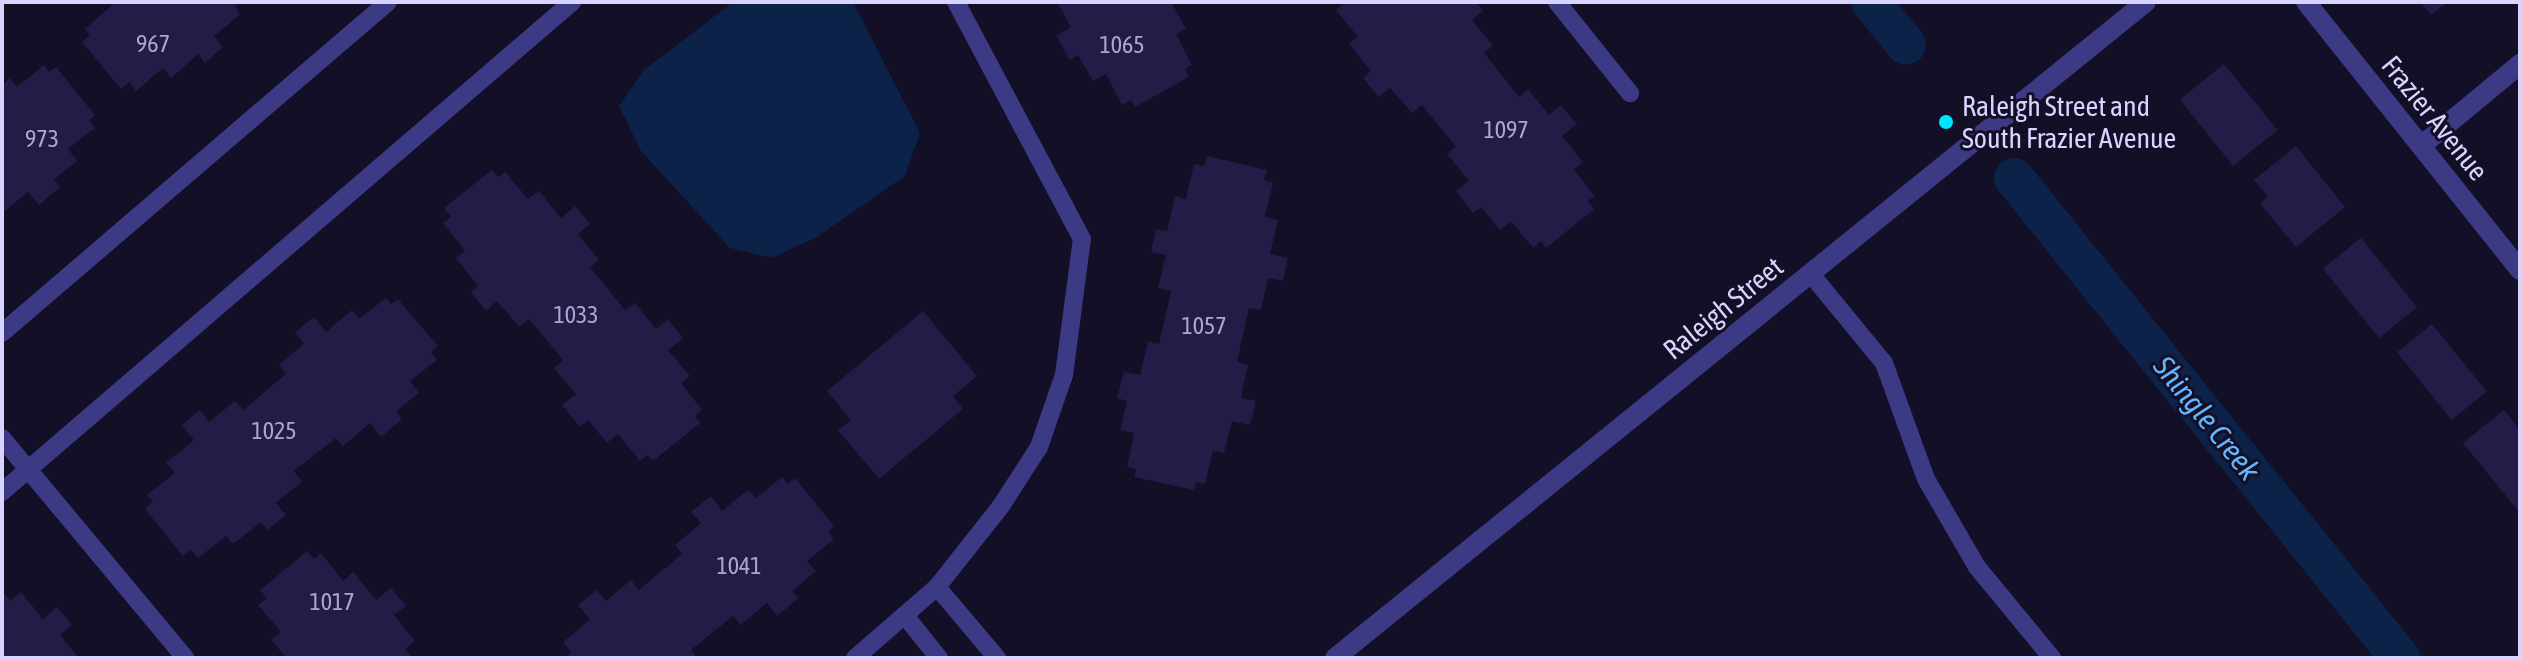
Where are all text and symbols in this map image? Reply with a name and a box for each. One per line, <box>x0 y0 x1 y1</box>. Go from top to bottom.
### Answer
house number: 967 <box>136 30 170 58</box>
house number: 1065 <box>1099 31 1145 59</box>
street label: Frazier Avenue <box>2375 49 2495 187</box>
place label: Raleigh Street and South Frazier Avenue <box>1962 89 2176 155</box>
marker: Raleigh Street and South Frazier Avenue <box>1937 113 1955 131</box>
house number: 1097 <box>1483 116 1529 144</box>
house number: 973 <box>25 125 59 153</box>
street label: Raleigh Street <box>1656 250 1790 366</box>
house number: 1033 <box>553 301 599 329</box>
house number: 1057 <box>1181 312 1227 340</box>
water label: Shingle Creek <box>2146 349 2268 487</box>
house number: 1025 <box>251 417 297 445</box>
house number: 1041 <box>716 552 762 580</box>
house number: 1017 <box>309 588 355 616</box>

